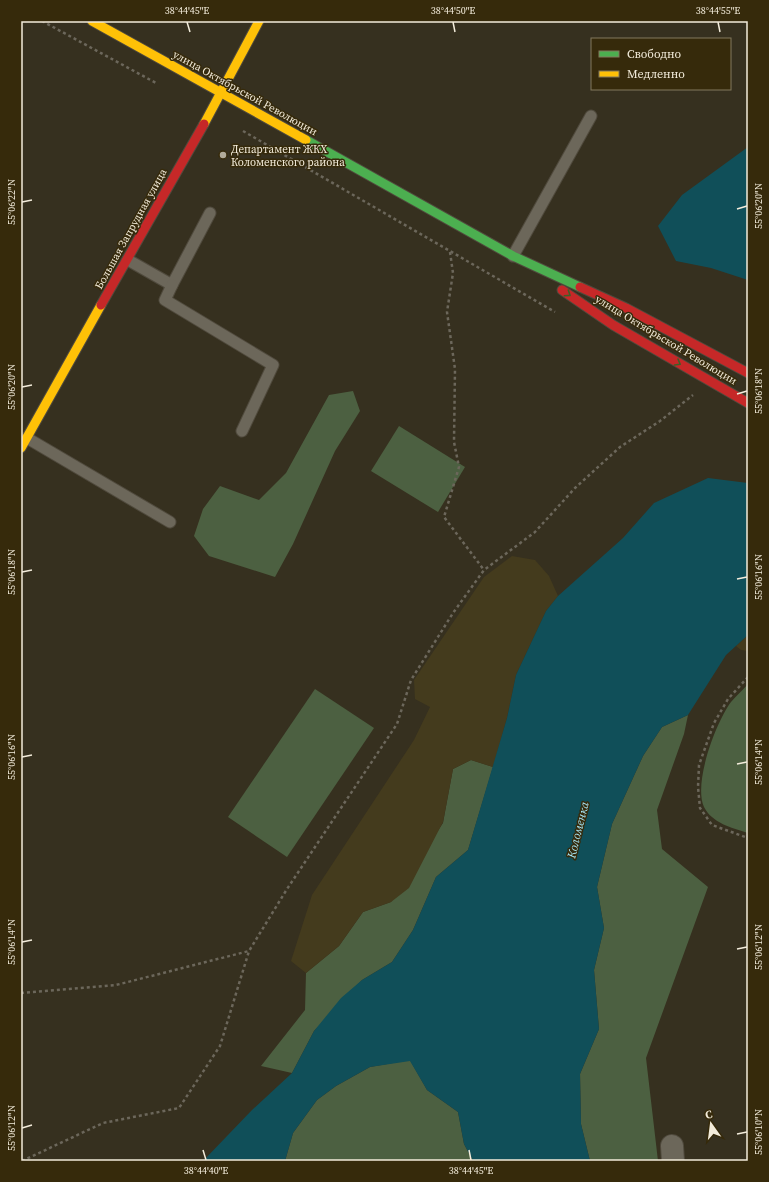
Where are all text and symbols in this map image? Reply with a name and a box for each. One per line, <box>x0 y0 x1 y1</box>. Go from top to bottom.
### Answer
text: 38°44'45"E <box>165 4 209 17</box>
text: 38°44'50"E <box>431 4 475 17</box>
text: 38°44'55"E <box>696 4 740 17</box>
legend <box>591 38 731 90</box>
text: Свободно <box>627 46 682 62</box>
street label: улица Октябрьской Революции <box>170 47 320 139</box>
text: Медленно <box>627 66 685 82</box>
place label: Департамент ЖКХ Коломенского района <box>231 142 345 170</box>
marker: Департамент ЖКХ Коломенского района <box>218 150 228 160</box>
street label: Большая Запрудная улица <box>92 166 171 292</box>
text: 55°06'22"N <box>5 179 18 225</box>
text: 55°06'20"N <box>752 183 765 229</box>
one-way arrow <box>564 289 571 297</box>
street label: улица Октябрьской Революции <box>592 292 740 388</box>
one-way arrow <box>674 358 681 365</box>
text: 55°06'20"N <box>5 364 18 410</box>
text: 55°06'18"N <box>752 368 765 414</box>
text: 55°06'18"N <box>5 549 18 595</box>
text: 55°06'16"N <box>752 554 765 600</box>
text: 55°06'16"N <box>5 734 18 780</box>
text: 55°06'14"N <box>752 739 765 785</box>
water label: Коломенка <box>563 799 593 861</box>
text: 55°06'14"N <box>5 919 18 965</box>
text: 55°06'12"N <box>752 924 765 970</box>
north arrow <box>691 1104 731 1144</box>
text: 55°06'12"N <box>5 1105 18 1151</box>
text: С <box>704 1107 714 1123</box>
text: 55°06'10"N <box>752 1109 765 1155</box>
text: 38°44'40"E <box>184 1164 228 1177</box>
text: 38°44'45"E <box>449 1164 493 1177</box>

